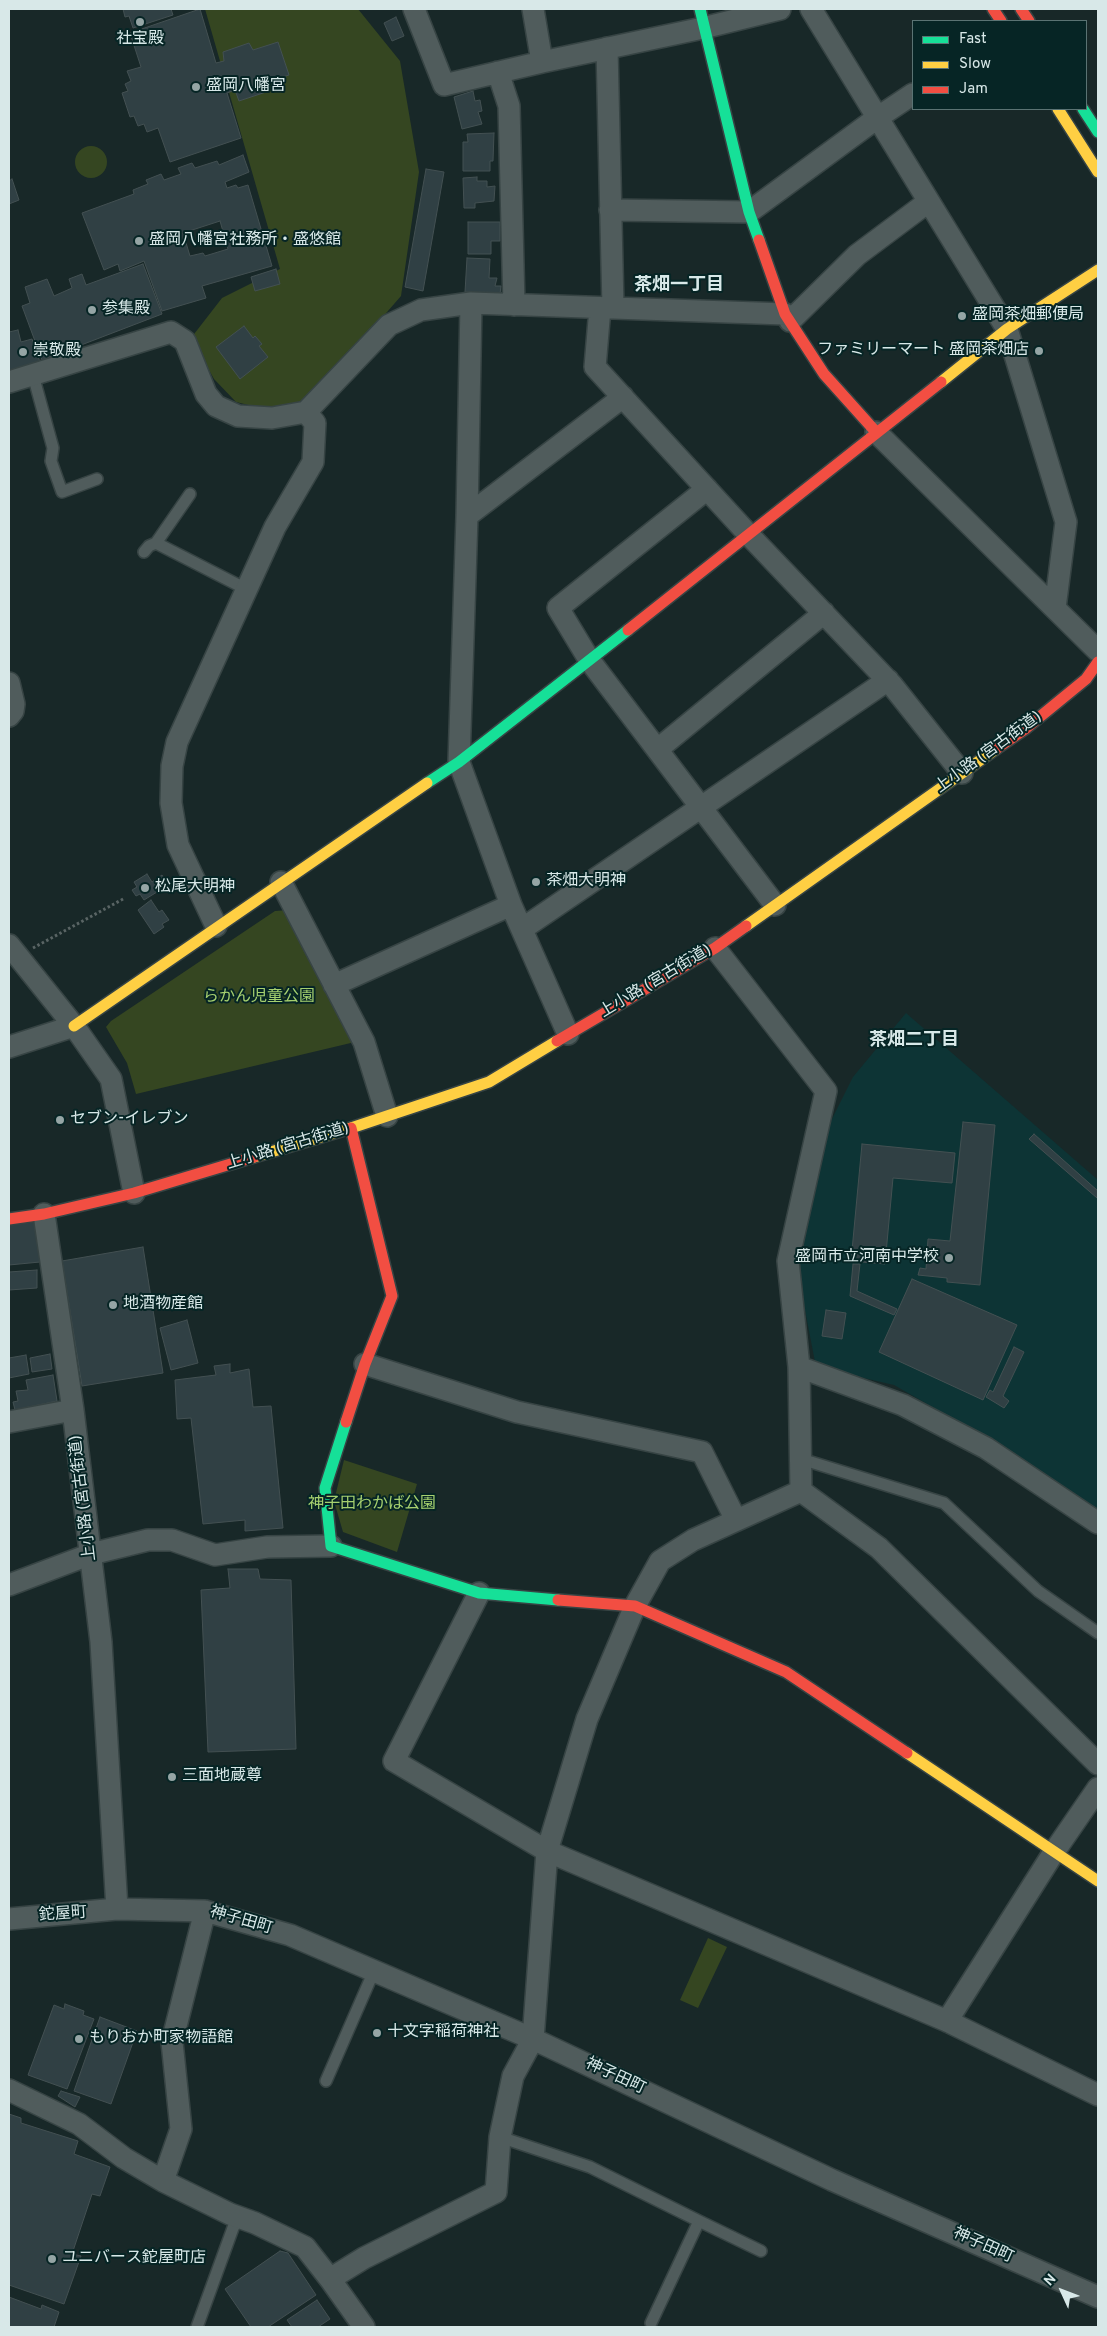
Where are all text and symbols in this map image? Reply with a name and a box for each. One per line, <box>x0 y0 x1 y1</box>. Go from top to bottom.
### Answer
marker: 社宝殿 <box>134 16 146 28</box>
legend <box>912 20 1087 110</box>
place label: 社宝殿 <box>116 30 164 50</box>
text: Fast <box>959 30 987 49</box>
text: Slow <box>959 55 991 74</box>
place label: 盛岡八幡宮 <box>206 77 286 97</box>
text: Jam <box>959 80 988 99</box>
marker: 盛岡八幡宮 <box>190 81 202 93</box>
place label: 盛岡八幡宮社務所・盛悠館 <box>149 231 341 251</box>
marker: 盛岡八幡宮社務所・盛悠館 <box>133 235 145 247</box>
district label: 茶畑一丁目 <box>634 275 724 297</box>
place label: 参集殿 <box>102 300 150 320</box>
marker: 参集殿 <box>86 304 98 316</box>
place label: 盛岡茶畑郵便局 <box>972 306 1084 326</box>
marker: 盛岡茶畑郵便局 <box>956 310 968 322</box>
place label: ファミリーマート 盛岡茶畑店 <box>817 341 1029 361</box>
place label: 崇敬殿 <box>33 342 81 362</box>
marker: ファミリーマート 盛岡茶畑店 <box>1033 345 1045 357</box>
marker: 崇敬殿 <box>17 346 29 358</box>
street label: 上小路 (宮古街道) <box>932 708 1046 798</box>
place label: 茶畑大明神 <box>546 872 626 892</box>
marker: 茶畑大明神 <box>530 876 542 888</box>
place label: 松尾大明神 <box>155 878 235 898</box>
marker: 松尾大明神 <box>139 882 151 894</box>
street label: 上小路 (宮古街道) <box>597 941 715 1023</box>
park label: らかん児童公園 <box>203 988 315 1008</box>
district label: 茶畑二丁目 <box>869 1030 959 1052</box>
place label: セブン-イレブン <box>70 1110 188 1130</box>
marker: セブン-イレブン <box>54 1114 66 1126</box>
street label: 上小路 (宮古街道) <box>225 1119 351 1175</box>
place label: 盛岡市立河南中学校 <box>795 1248 939 1268</box>
marker: 盛岡市立河南中学校 <box>943 1252 955 1264</box>
place label: 地酒物産館 <box>123 1295 203 1315</box>
marker: 地酒物産館 <box>107 1299 119 1311</box>
street label: 上小路 (宮古街道) <box>67 1434 101 1562</box>
park label: 神子田わかば公園 <box>308 1495 436 1515</box>
place label: 三面地蔵尊 <box>182 1767 262 1787</box>
marker: 三面地蔵尊 <box>166 1771 178 1783</box>
street label: 神子田町 <box>208 1903 274 1939</box>
street label: 鉈屋町 <box>38 1904 88 1926</box>
place label: 十文字稲荷神社 <box>387 2023 499 2043</box>
marker: 十文字稲荷神社 <box>371 2027 383 2039</box>
place label: もりおか町家物語館 <box>89 2029 233 2049</box>
marker: もりおか町家物語館 <box>73 2033 85 2045</box>
street label: 神子田町 <box>582 2055 648 2099</box>
street label: 神子田町 <box>950 2224 1016 2268</box>
place label: ユニバース鉈屋町店 <box>62 2249 206 2269</box>
marker: ユニバース鉈屋町店 <box>46 2253 58 2265</box>
north arrow <box>1037 2266 1087 2316</box>
text: N <box>1041 2271 1060 2290</box>

